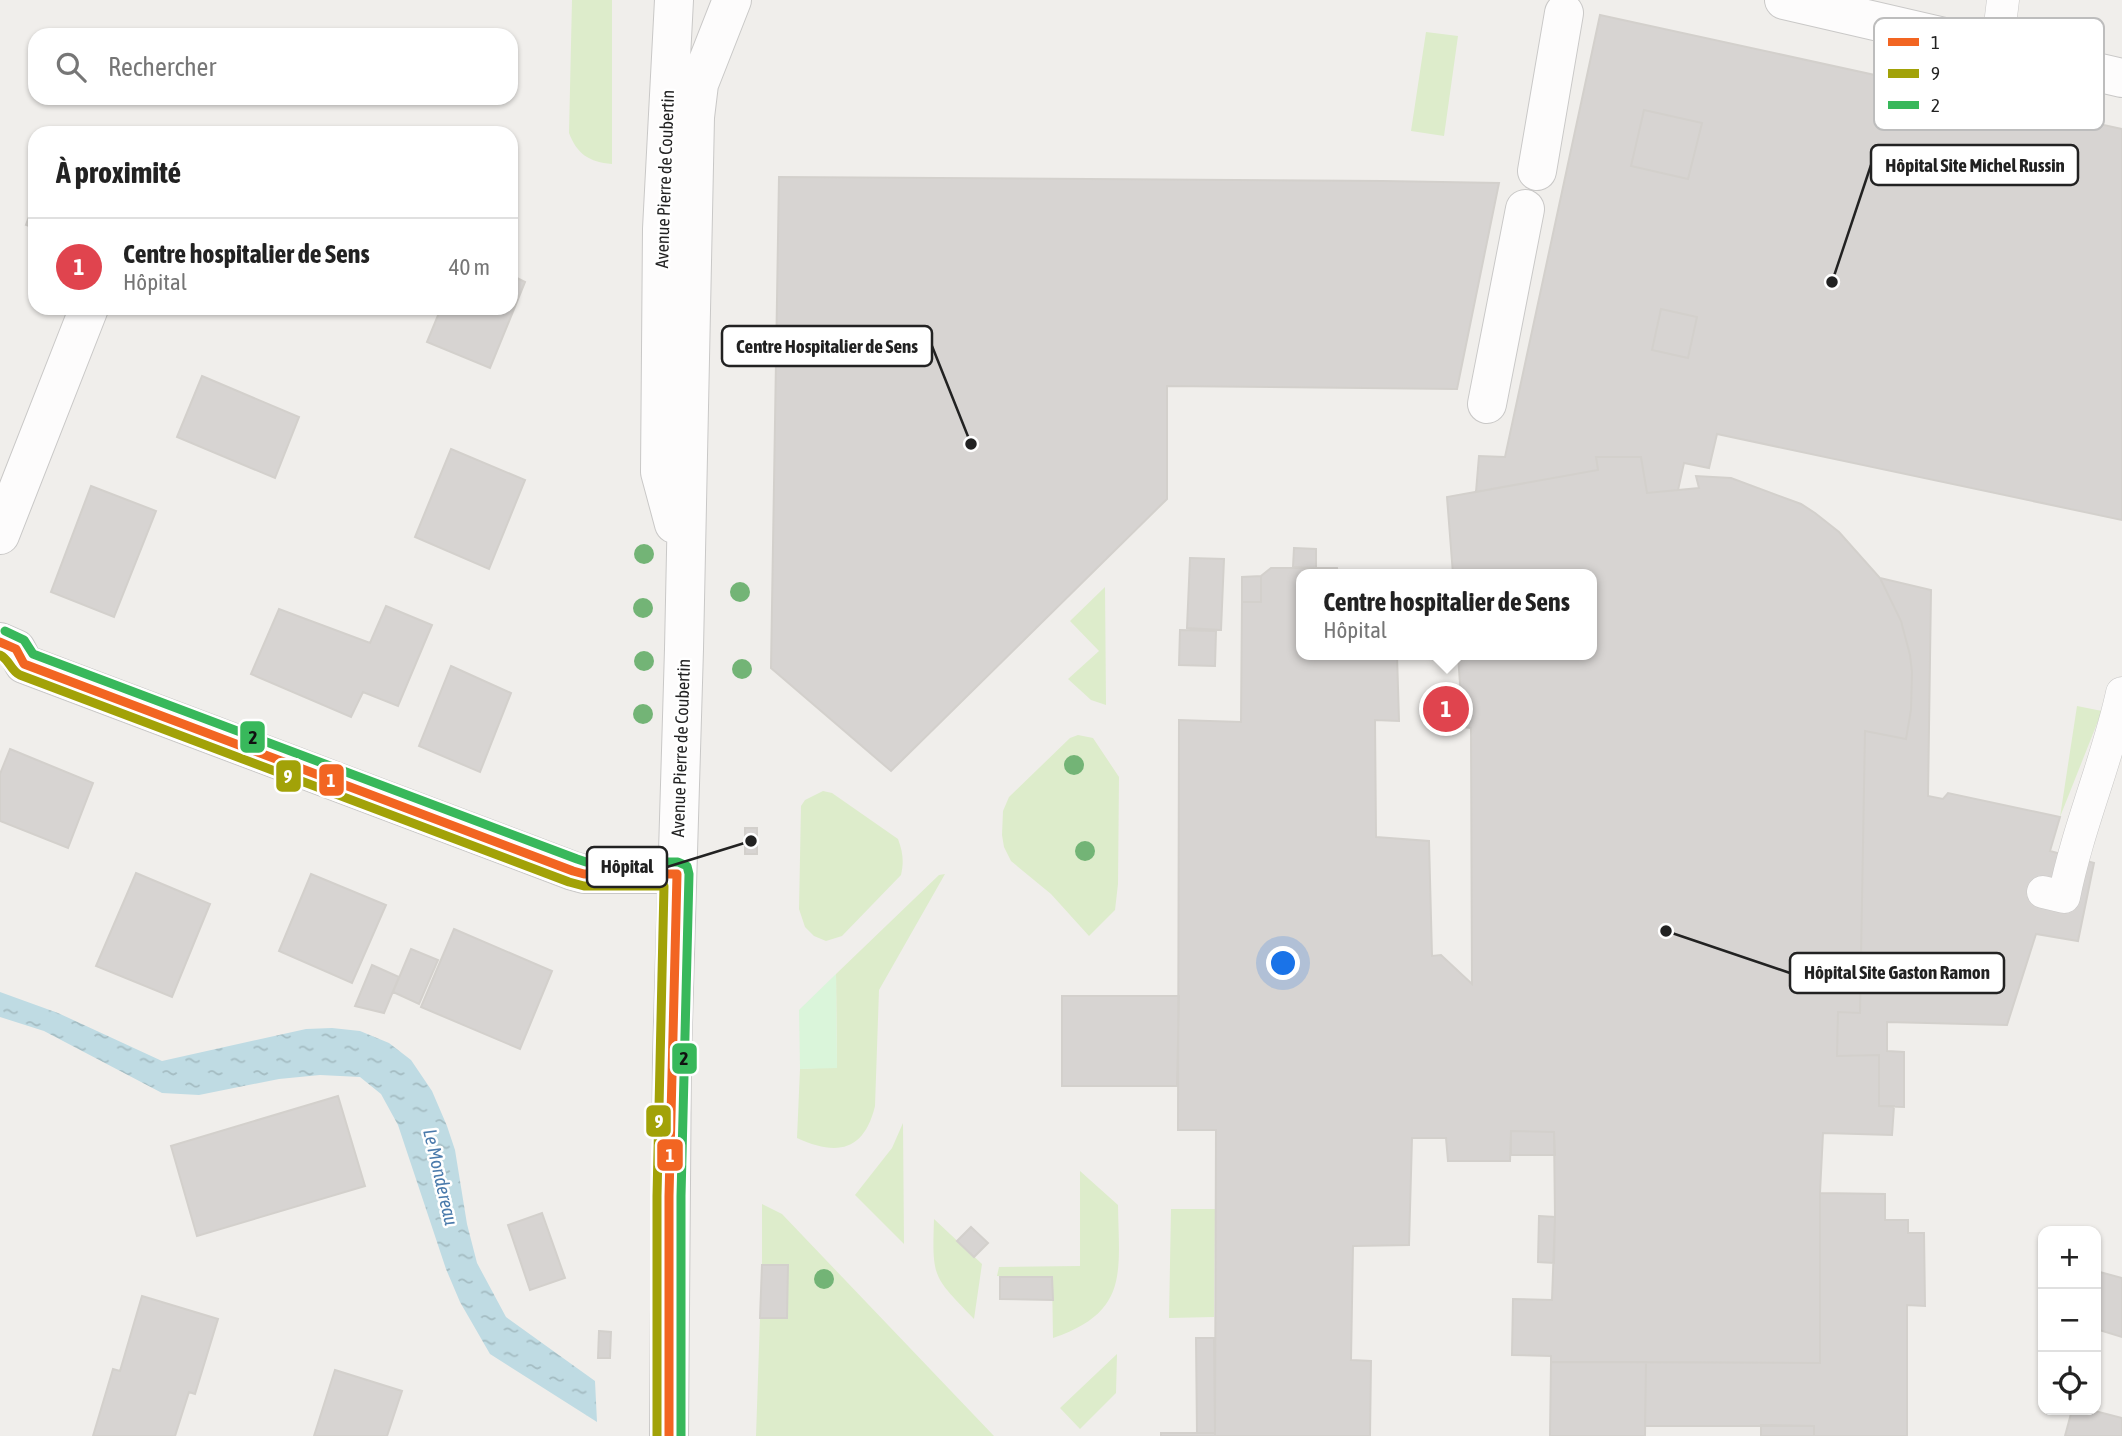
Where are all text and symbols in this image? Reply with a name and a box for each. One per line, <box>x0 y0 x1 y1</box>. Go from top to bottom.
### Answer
legend <box>1874 18 2104 130</box>
search box <box>28 28 518 105</box>
text: 1 <box>1931 31 1940 53</box>
icon: search <box>52 48 90 86</box>
text: Rechercher <box>108 52 216 82</box>
text: 9 <box>1931 62 1940 84</box>
street label: Avenue Pierre de Coubertin <box>651 89 678 269</box>
text: 2 <box>1931 94 1940 116</box>
callout: Hôpital Site Michel Russin <box>1871 145 2078 185</box>
text: Hôpital Site Michel Russin <box>1885 154 2065 176</box>
text: À proximité <box>56 155 181 189</box>
text: Centre hospitalier de Sens <box>123 239 370 269</box>
text: 1 <box>74 254 84 280</box>
text: 40 m <box>449 254 490 280</box>
text: Hôpital <box>123 269 187 295</box>
callout: Centre Hospitalier de Sens <box>722 326 932 366</box>
text: Centre Hospitalier de Sens <box>736 335 918 357</box>
popup <box>1296 569 1597 660</box>
text: Centre hospitalier de Sens <box>1323 587 1570 617</box>
text: Hôpital <box>1323 617 1387 643</box>
street label: Avenue Pierre de Coubertin <box>667 658 694 838</box>
pin: 1 <box>1423 683 1469 735</box>
line badge: 2 <box>239 720 266 754</box>
text: 2 <box>249 726 258 748</box>
line badge: 9 <box>275 759 302 793</box>
line badge: 1 <box>318 763 345 797</box>
text: 9 <box>284 765 293 787</box>
text: 1 <box>327 769 336 791</box>
callout: Hôpital <box>587 847 667 887</box>
text: Hôpital <box>601 855 654 877</box>
your location <box>1266 946 1300 980</box>
callout: Hôpital Site Gaston Ramon <box>1790 953 2004 993</box>
text: Hôpital Site Gaston Ramon <box>1804 961 1990 983</box>
line badge: 2 <box>671 1042 698 1075</box>
text: 2 <box>680 1047 689 1069</box>
line badge: 9 <box>645 1104 672 1138</box>
text: 9 <box>655 1110 664 1132</box>
water label: Le Mondereau <box>419 1127 463 1227</box>
line badge: 1 <box>656 1138 684 1172</box>
text: 1 <box>666 1144 675 1166</box>
map controls <box>2038 1226 2101 1415</box>
button: + <box>2038 1226 2101 1289</box>
button: − <box>2038 1289 2101 1352</box>
button: locate <box>2038 1352 2101 1415</box>

